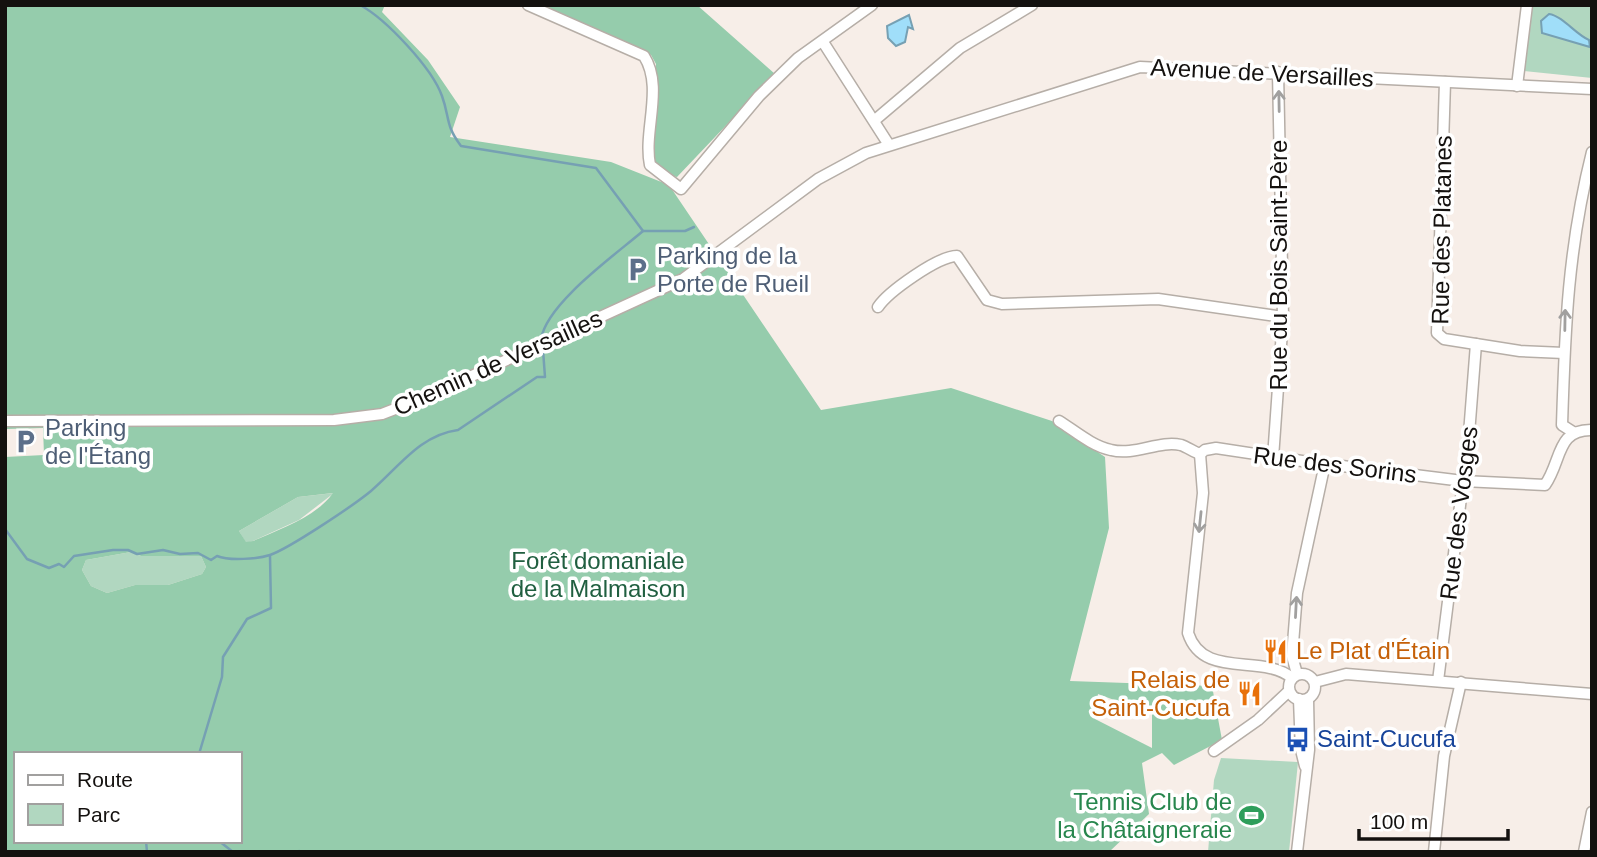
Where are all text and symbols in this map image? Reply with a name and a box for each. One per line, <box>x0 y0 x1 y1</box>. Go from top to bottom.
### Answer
street label: Avenue de Versailles <box>1150 53 1374 92</box>
one-way arrow <box>1272 90 1286 113</box>
street label: Rue des Platanes <box>1426 135 1457 325</box>
street label: Rue du Bois Saint-Père <box>1265 140 1292 390</box>
place label: Parking de la Porte de Rueil <box>657 242 809 297</box>
parking icon: Parking de la Porte de Rueil <box>623 256 651 284</box>
street label: Chemin de Versailles <box>389 304 606 421</box>
one-way arrow <box>1558 309 1571 332</box>
place label: Parking de l'Étang <box>45 414 151 469</box>
street label: Rue des Vosges <box>1434 425 1483 601</box>
parking icon: Parking de l'Étang <box>11 428 39 456</box>
street label: Rue des Sorins <box>1252 441 1418 488</box>
one-way arrow <box>1193 511 1206 533</box>
park label: Forêt domaniale de la Malmaison <box>511 547 685 602</box>
one-way arrow <box>1290 597 1303 619</box>
restaurant icon: Le Plat d'Étain <box>1262 637 1290 665</box>
place label: Le Plat d'Étain <box>1296 637 1450 664</box>
place label: Relais de Saint-Cucufa <box>1091 666 1231 721</box>
restaurant icon: Relais de Saint-Cucufa <box>1236 680 1264 708</box>
bus stop icon: Saint-Cucufa <box>1283 725 1311 753</box>
place label: Saint-Cucufa <box>1317 725 1456 752</box>
legend <box>14 752 242 843</box>
text: Route <box>77 768 133 791</box>
place label: Tennis Club de la Châtaigneraie <box>1057 788 1232 843</box>
scale bar <box>1359 798 1508 842</box>
sports icon: Tennis Club de la Châtaigneraie <box>1238 802 1266 830</box>
text: Parc <box>77 803 120 826</box>
text: 100 m <box>1370 810 1428 833</box>

